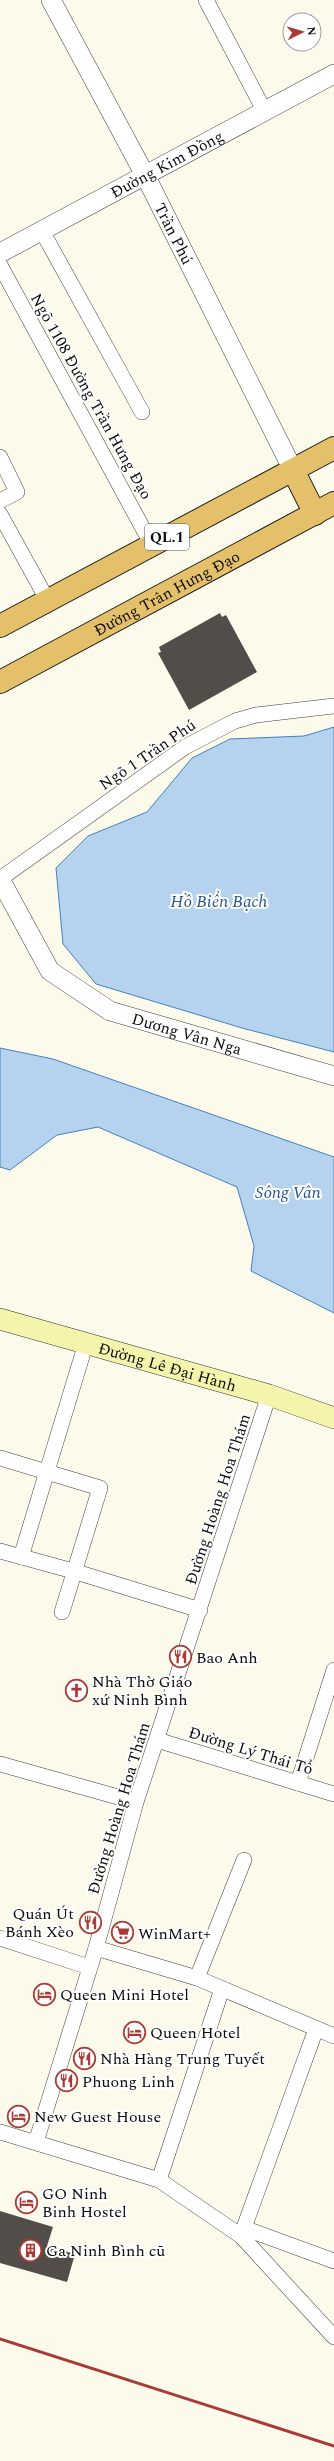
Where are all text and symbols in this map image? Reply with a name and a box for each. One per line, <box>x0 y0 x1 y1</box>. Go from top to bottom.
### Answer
north arrow <box>282 12 322 52</box>
text: N <box>303 26 320 36</box>
street label: Đường Kim Đồng <box>106 124 228 205</box>
street label: Trần Phú <box>148 199 199 269</box>
street label: Ngõ 1108 Đường Trần Hưng Đạo <box>24 289 158 504</box>
road number: QL.1 <box>145 524 189 550</box>
street label: Đường Trân Hưng Đạo <box>90 545 244 643</box>
street label: Ngõ 1 Trần Phú <box>94 713 201 796</box>
water label: Hồ Biển Bạch <box>171 889 268 915</box>
street label: Dương Vân Nga <box>129 1007 245 1062</box>
water label: Sông Vân <box>255 1180 321 1206</box>
street label: Đường Lê Đại Hành <box>95 1336 239 1398</box>
street label: Đường Hoàng Hoa Thám <box>179 1410 257 1588</box>
restaurant icon: Bao Anh <box>168 1644 194 1670</box>
place label: Bao Anh <box>196 1646 258 1670</box>
place label: Nhà Thờ Giáo xứ Ninh Bình <box>92 1670 192 1712</box>
church icon: Nhà Thờ Giáo xứ Ninh Bình <box>64 1677 90 1703</box>
street label: Đường Hoàng Hoa Thám <box>81 1719 157 1897</box>
street label: Đường Lý Thái Tổ <box>185 1721 316 1781</box>
place label: Quán Út Bánh Xèo <box>5 1902 74 1944</box>
restaurant icon: Quán Út Bánh Xèo <box>77 1909 103 1935</box>
supermarket icon: WinMart+ <box>110 1920 136 1946</box>
place label: WinMart+ <box>138 1922 211 1946</box>
hotel icon: Queen Mini Hotel <box>32 1981 58 2007</box>
place label: Queen Mini Hotel <box>60 1983 189 2007</box>
hotel icon: Queen Hotel <box>122 2019 148 2045</box>
place label: Queen Hotel <box>150 2021 240 2045</box>
restaurant icon: Nhà Hàng Trung Tuyết <box>72 2045 98 2071</box>
place label: Nhà Hàng Trung Tuyết <box>100 2047 265 2071</box>
restaurant icon: Phuong Linh <box>53 2068 79 2094</box>
place label: Phuong Linh <box>82 2070 175 2094</box>
hotel icon: New Guest House <box>5 2103 31 2129</box>
place label: New Guest House <box>34 2105 161 2129</box>
place label: GO Ninh Binh Hostel <box>42 2182 127 2224</box>
hotel icon: GO Ninh Binh Hostel <box>13 2189 39 2215</box>
building icon: Ga Ninh Bình cũ <box>18 2237 44 2263</box>
place label: Ga Ninh Bình cũ <box>46 2239 165 2263</box>

